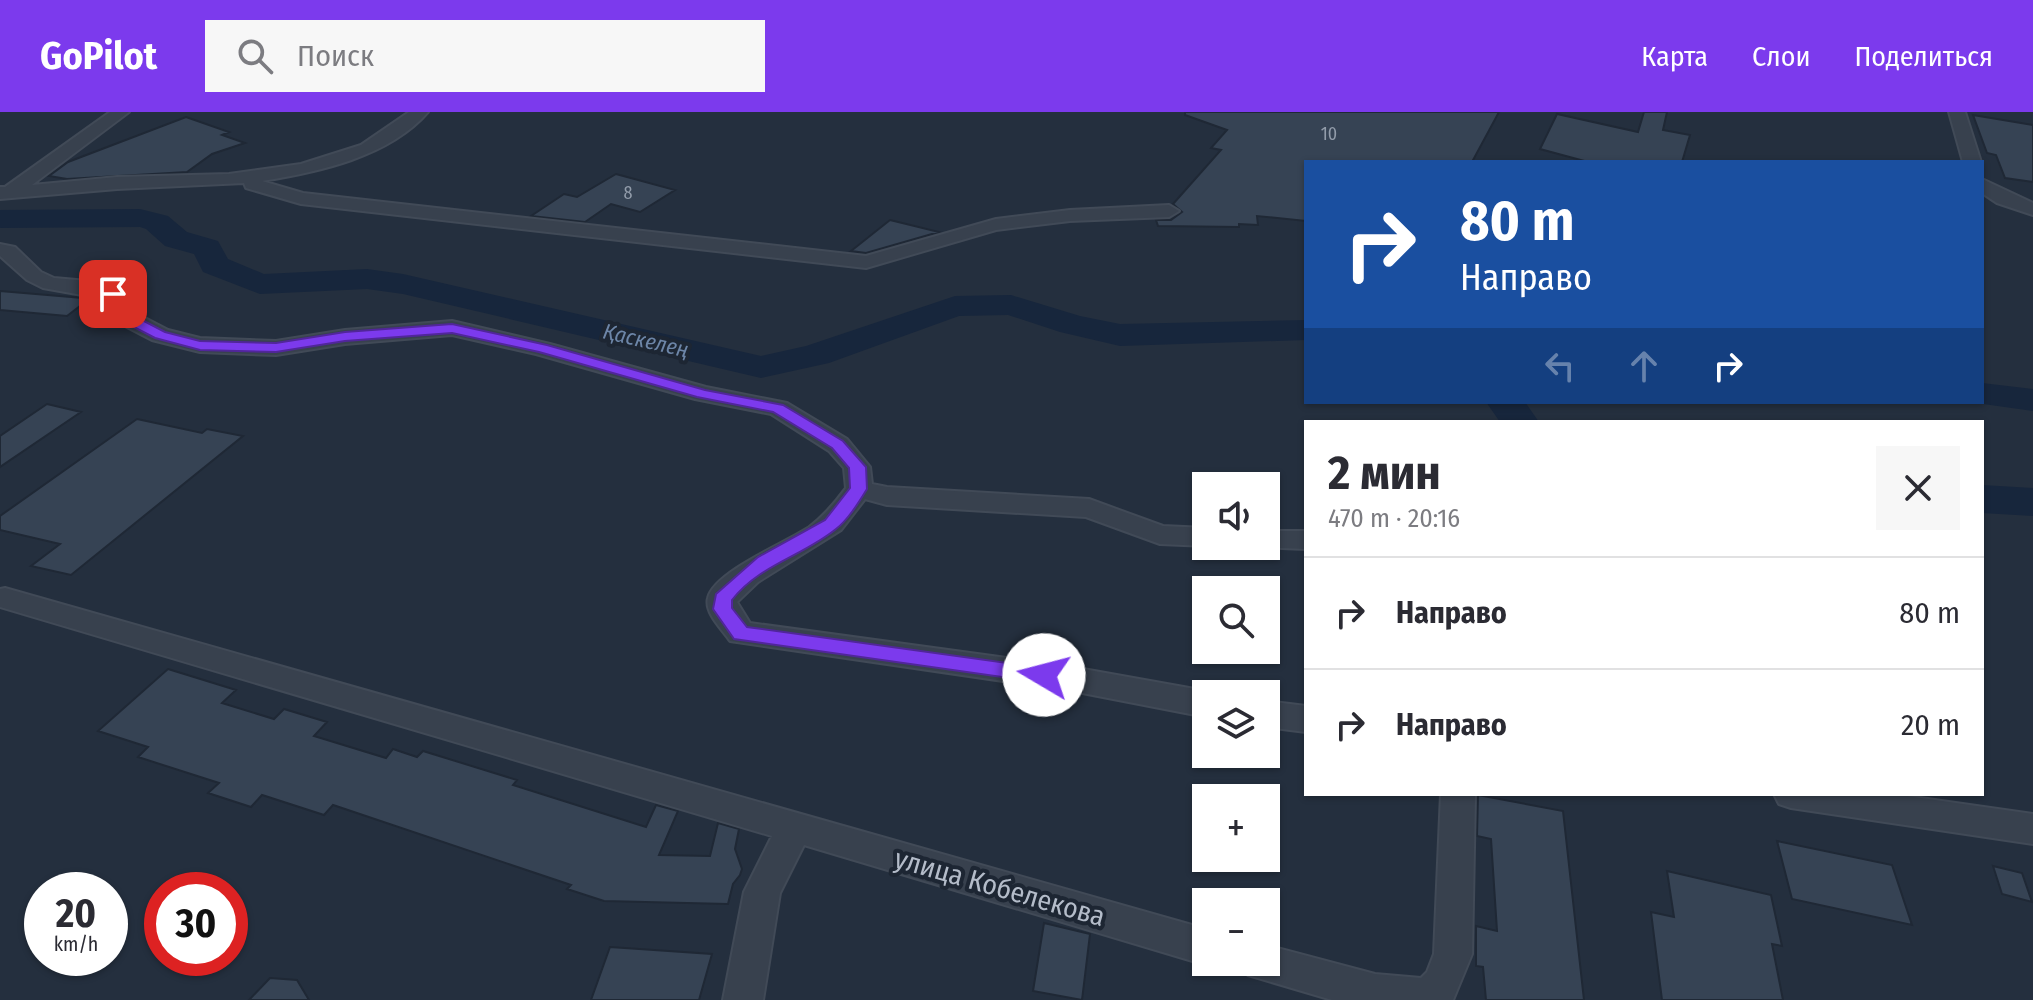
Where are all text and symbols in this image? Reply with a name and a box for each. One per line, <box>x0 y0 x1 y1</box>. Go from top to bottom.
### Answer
search box <box>205 20 765 92</box>
text: GoPilot <box>40 33 157 79</box>
icon: search <box>233 34 277 78</box>
text: Поиск <box>297 38 374 74</box>
text: Карта <box>1641 40 1708 73</box>
text: Слои <box>1752 40 1810 73</box>
text: Поделиться <box>1854 40 1993 73</box>
house number: 10 <box>1321 123 1337 145</box>
house number: 8 <box>624 182 633 204</box>
text: 80 m <box>1460 188 1575 255</box>
icon: right <box>1328 192 1432 296</box>
text: Направо <box>1460 256 1592 300</box>
pin <box>79 260 147 328</box>
icon: arrive <box>91 272 135 316</box>
water label: Қаскелең <box>600 318 691 363</box>
icon: left <box>1538 344 1582 388</box>
icon: ahead <box>1622 344 1666 388</box>
icon: right <box>1706 344 1750 388</box>
text: 2 мин <box>1328 444 1441 502</box>
button: close <box>1876 446 1960 530</box>
map controls <box>1192 472 1280 976</box>
button: sound <box>1192 472 1280 560</box>
text: 470 m · 20:16 <box>1328 503 1460 534</box>
button: search <box>1192 576 1280 664</box>
icon: right <box>1328 591 1372 635</box>
text: Направо <box>1396 595 1507 631</box>
text: 80 m <box>1899 595 1960 631</box>
position arrow <box>1002 633 1086 717</box>
button: layers <box>1192 680 1280 768</box>
icon: right <box>1328 703 1372 747</box>
text: Направо <box>1396 707 1507 743</box>
text: 20 m <box>1901 707 1960 743</box>
button: + <box>1192 784 1280 872</box>
street label: улица Кобелекова <box>891 842 1109 933</box>
speed limit sign: 30 <box>144 872 248 976</box>
button: − <box>1192 888 1280 976</box>
text: 20 <box>56 890 96 938</box>
text: km/h <box>54 932 98 956</box>

